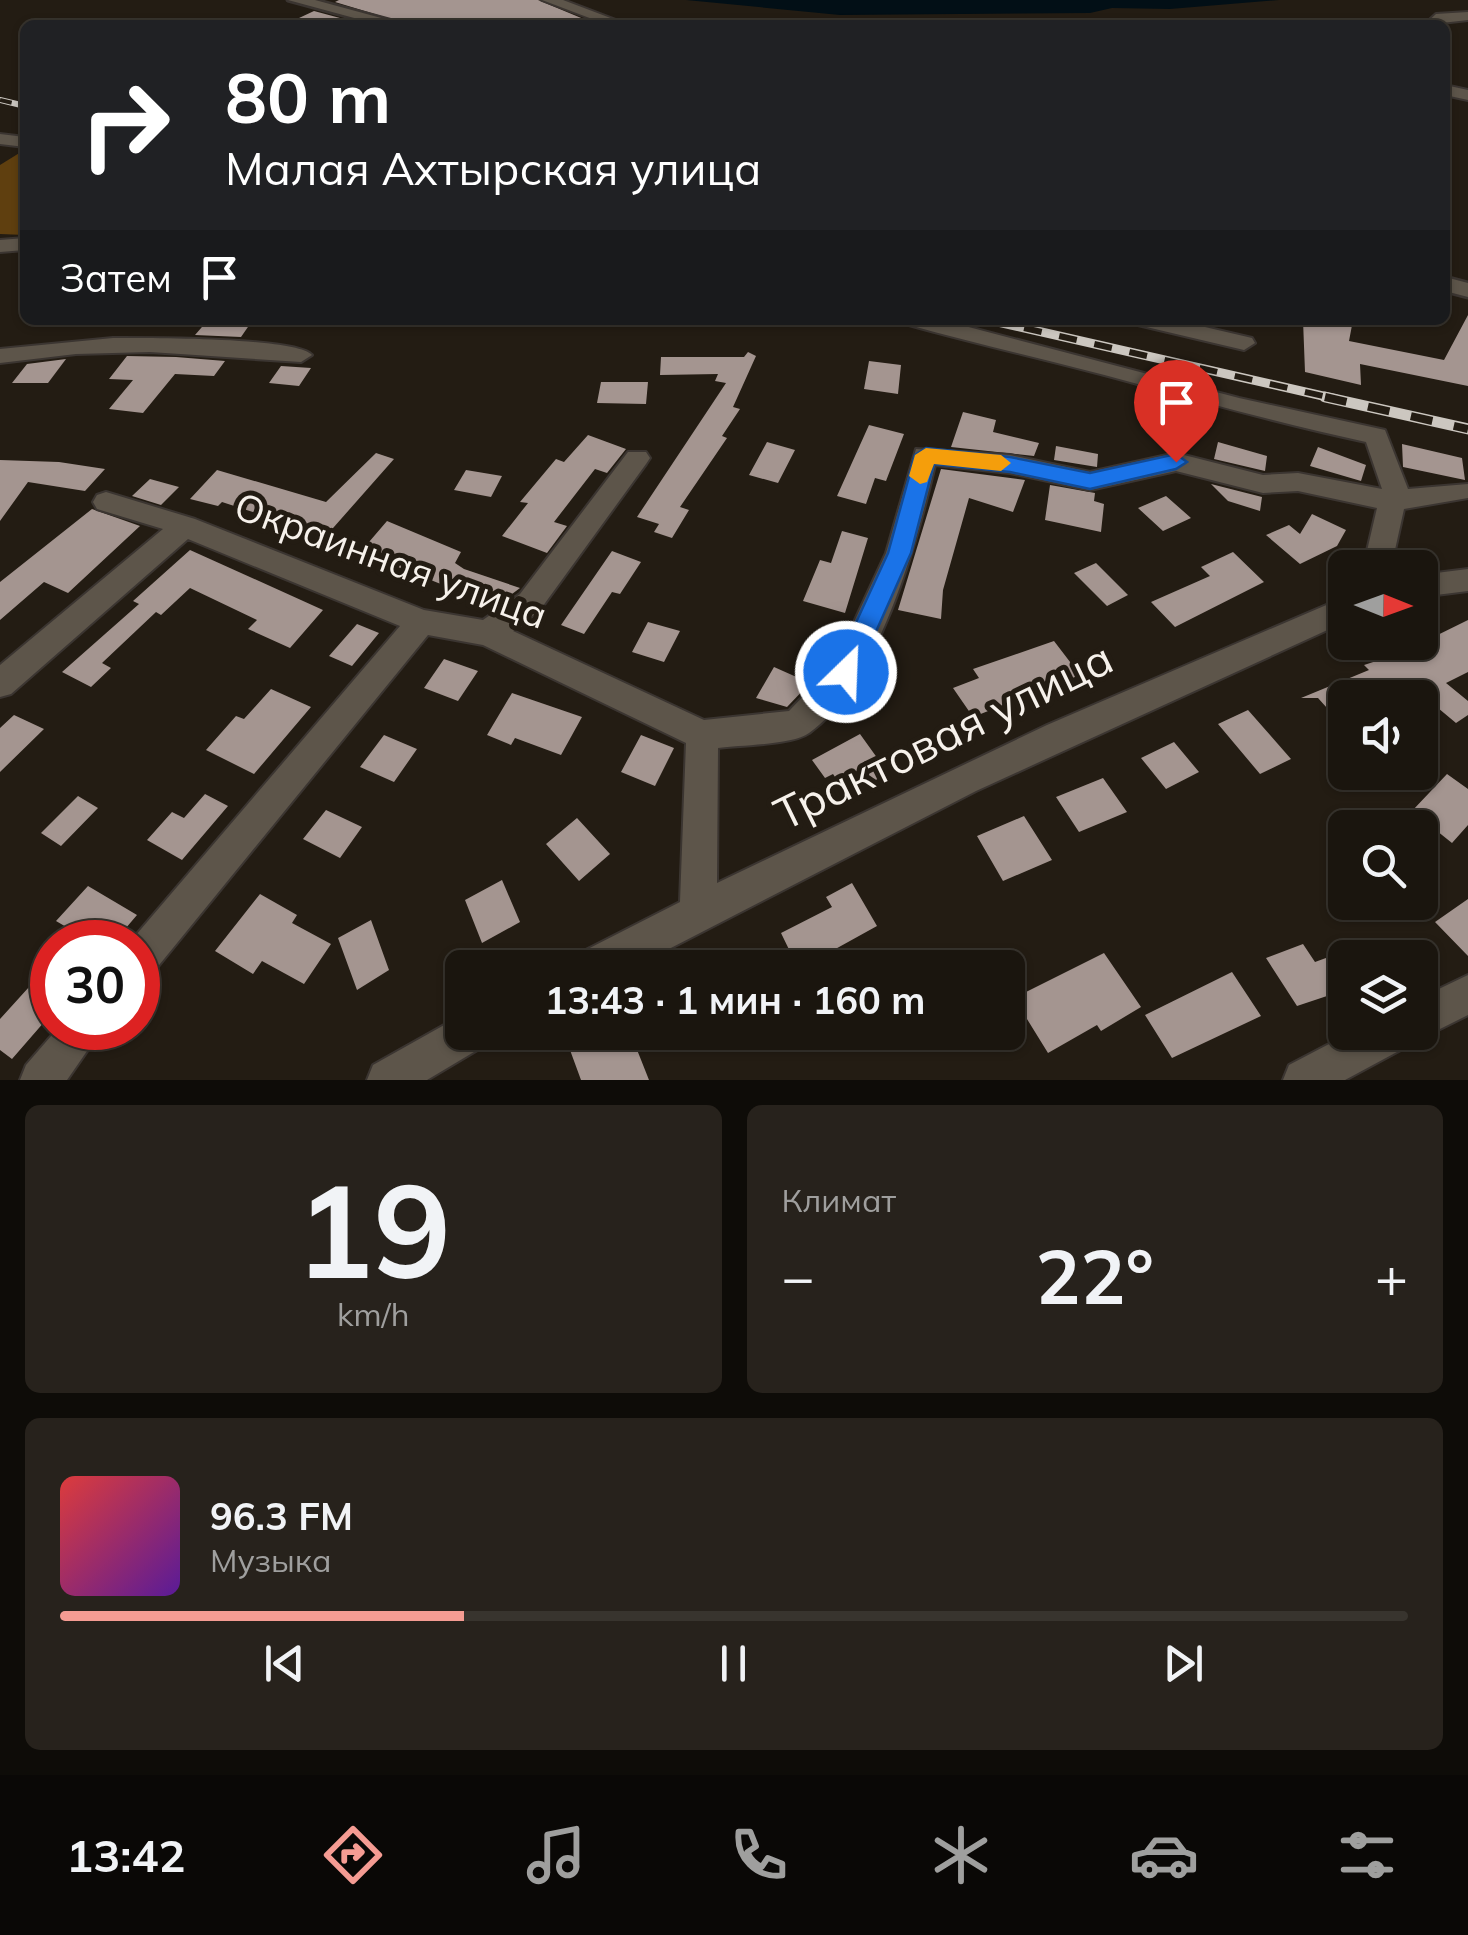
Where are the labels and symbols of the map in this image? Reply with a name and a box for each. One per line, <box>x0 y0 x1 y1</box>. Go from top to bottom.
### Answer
pin <box>1134 360 1219 463</box>
street label: Окраинная улица <box>228 481 554 639</box>
north arrow <box>1328 550 1438 660</box>
position arrow <box>794 620 898 724</box>
street label: Трактовая улица <box>765 629 1121 841</box>
speed limit sign: 30 <box>30 920 160 1050</box>

